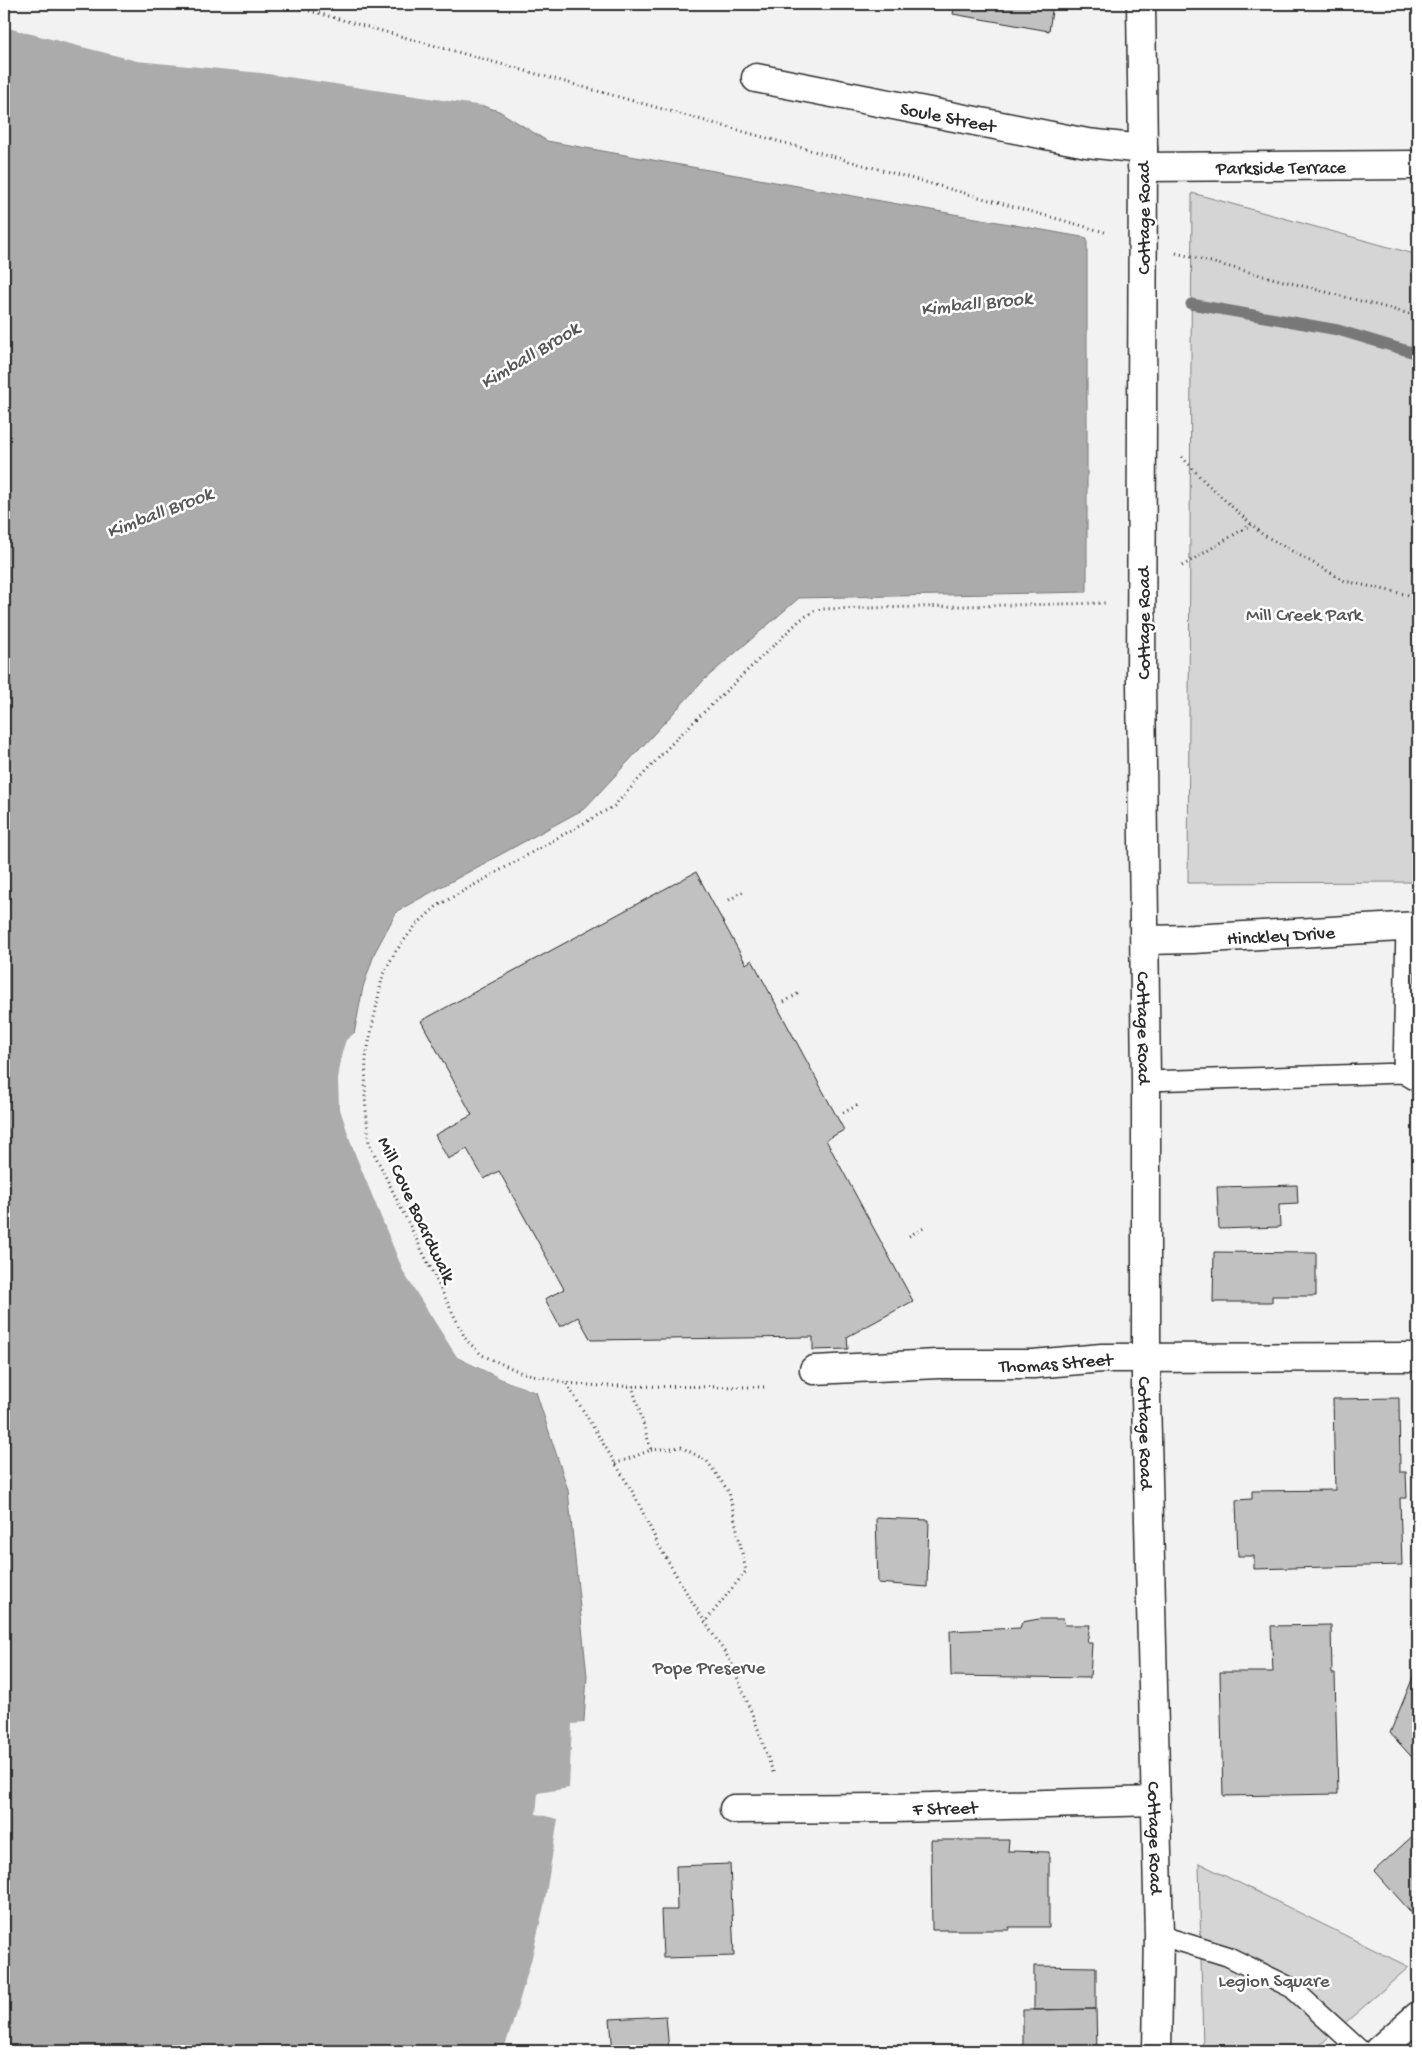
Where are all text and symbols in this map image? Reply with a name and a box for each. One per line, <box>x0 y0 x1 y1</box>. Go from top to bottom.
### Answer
street label: Soule Street <box>898 99 1000 140</box>
street label: Parkside Terrace <box>1215 158 1346 181</box>
street label: Cottage Road <box>1134 160 1157 274</box>
water label: Kimball Brook <box>920 288 1035 323</box>
water label: Kimball Brook <box>477 317 586 396</box>
water label: Kimball Brook <box>104 483 218 545</box>
street label: Cottage Road <box>1134 565 1157 679</box>
park label: Mill Creek Park <box>1246 605 1364 628</box>
street label: Hinckley Drive <box>1226 923 1336 952</box>
street label: Cottage Road <box>1130 971 1154 1086</box>
street label: Mill Cove Boardwalk <box>371 1134 459 1289</box>
street label: Thomas Street <box>998 1350 1115 1380</box>
street label: Cottage Road <box>1131 1376 1156 1492</box>
park label: Pope Preserve <box>652 1658 766 1681</box>
street label: Cottage Road <box>1140 1781 1166 1897</box>
street label: F Street <box>911 1798 980 1823</box>
park label: Legion Square <box>1218 1971 1330 1994</box>

